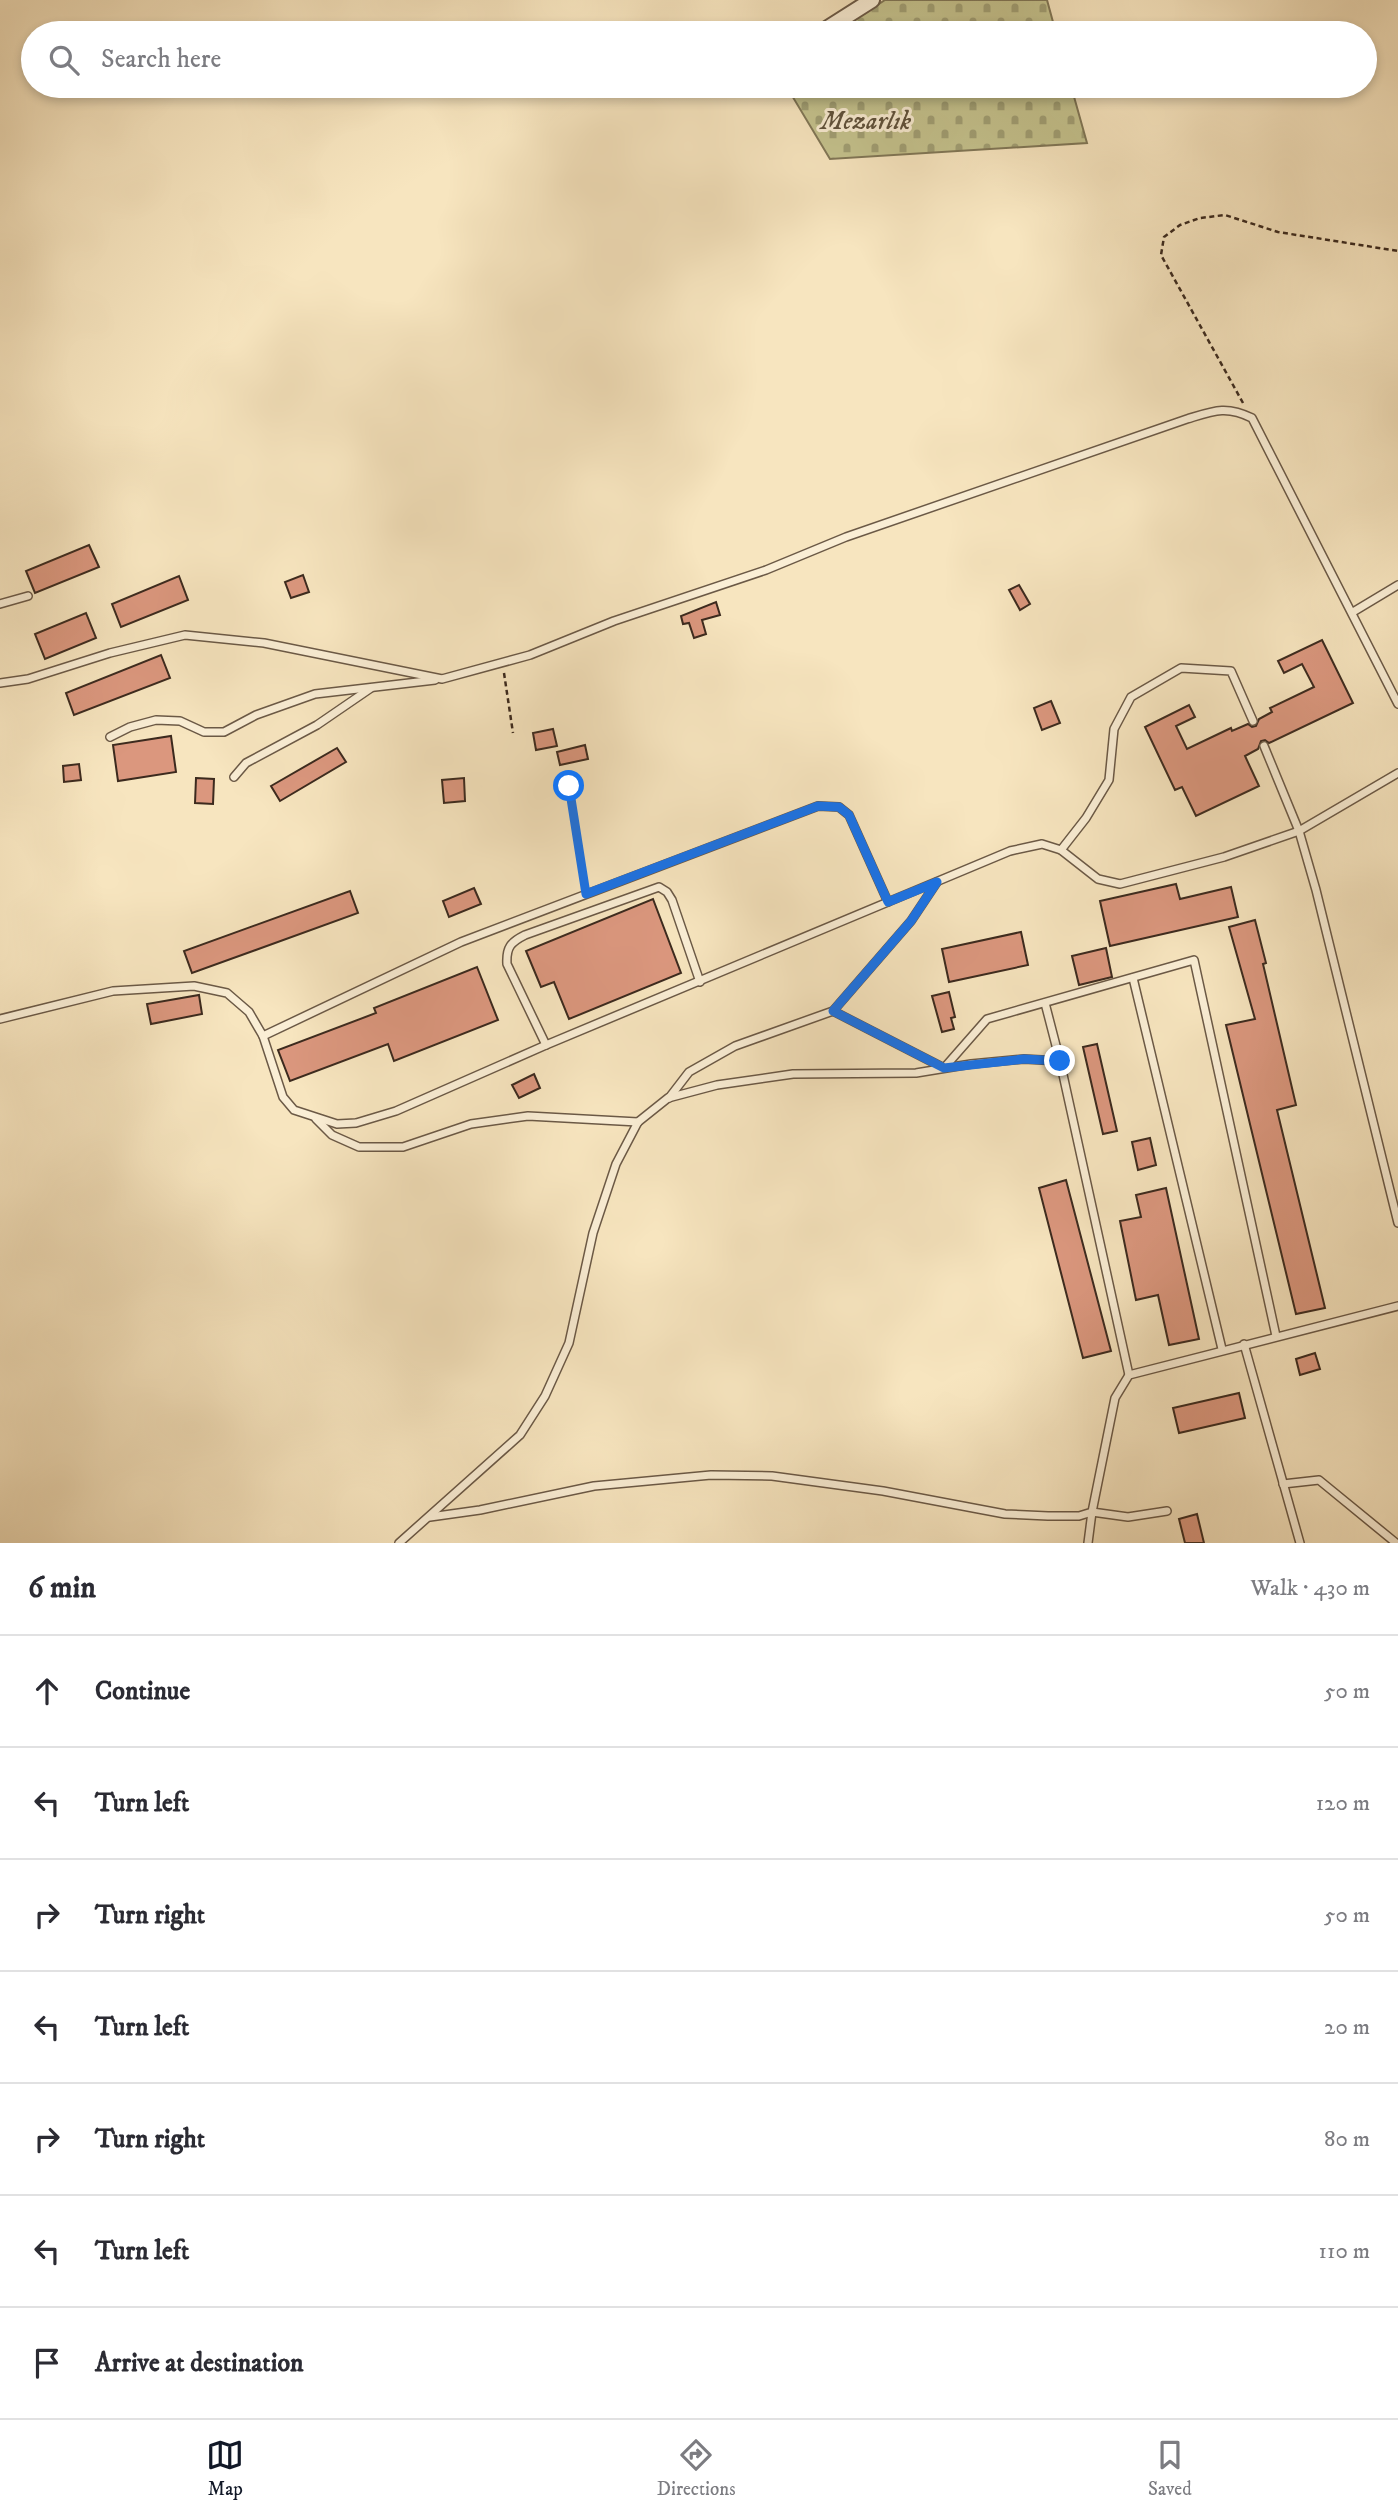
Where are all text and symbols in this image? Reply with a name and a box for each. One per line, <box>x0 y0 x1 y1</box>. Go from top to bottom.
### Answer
search box <box>21 21 1377 98</box>
icon: search <box>45 41 83 79</box>
text: Search here <box>101 43 221 76</box>
park label: Mezarlık <box>819 105 911 138</box>
route start <box>553 770 584 801</box>
route end <box>1044 1045 1075 1076</box>
text: 6 min <box>28 1570 96 1607</box>
text: Walk · 430 m <box>1250 1574 1370 1603</box>
icon: ahead <box>28 1672 66 1710</box>
text: Continue <box>95 1675 190 1708</box>
text: 50 m <box>1324 1677 1370 1706</box>
icon: left <box>28 1784 66 1822</box>
text: Turn left <box>95 1787 189 1820</box>
text: 120 m <box>1316 1789 1370 1818</box>
icon: right <box>28 1896 66 1934</box>
text: Turn right <box>95 1899 205 1932</box>
text: 50 m <box>1324 1901 1370 1930</box>
icon: left <box>28 2008 66 2046</box>
text: Turn left <box>95 2011 189 2044</box>
text: 20 m <box>1324 2013 1370 2042</box>
icon: right <box>28 2120 66 2158</box>
text: Turn right <box>95 2123 205 2156</box>
text: 80 m <box>1324 2125 1370 2154</box>
icon: left <box>28 2232 66 2270</box>
text: Turn left <box>95 2235 189 2268</box>
text: 110 m <box>1319 2237 1370 2266</box>
icon: arrive <box>28 2344 66 2382</box>
text: Arrive at destination <box>95 2347 304 2380</box>
tab: Map <box>206 2436 244 2501</box>
tab: Directions <box>657 2436 736 2501</box>
tab: Saved <box>1148 2436 1192 2501</box>

